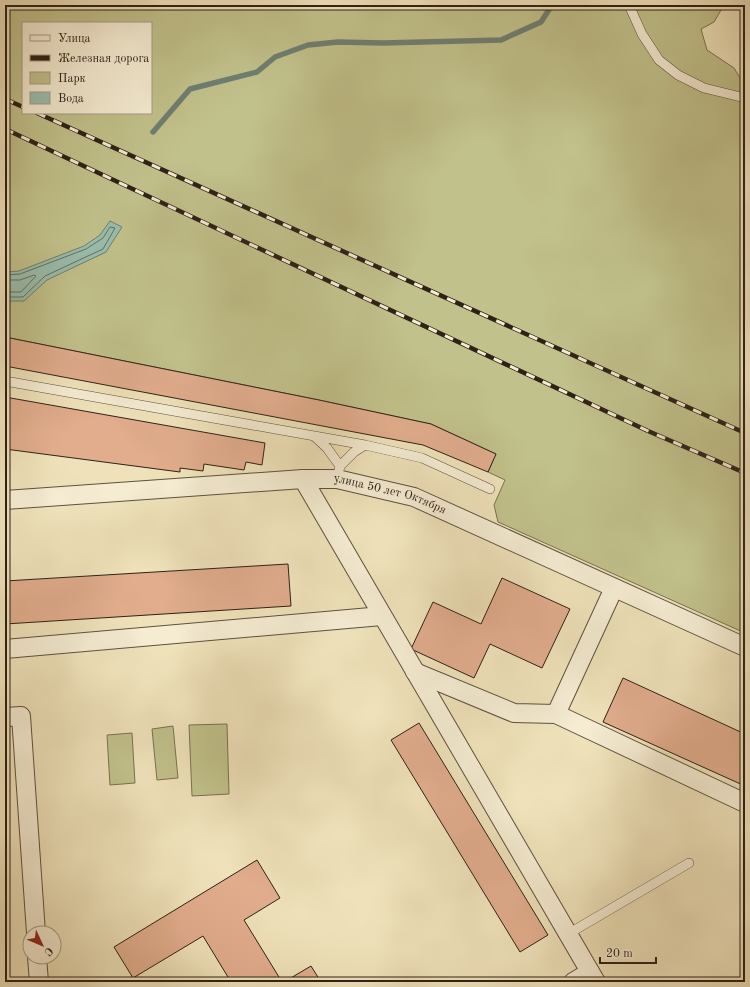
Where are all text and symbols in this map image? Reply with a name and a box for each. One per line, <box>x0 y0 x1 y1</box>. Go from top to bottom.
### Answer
legend <box>22 22 152 114</box>
text: Улица <box>58 33 91 45</box>
text: Железная дорога <box>58 53 149 65</box>
text: Парк <box>58 73 86 85</box>
text: Вода <box>58 93 84 105</box>
street label: улица 50 лет Октября <box>334 473 448 517</box>
north arrow <box>22 925 62 965</box>
scale bar <box>600 939 656 965</box>
text: С <box>42 944 55 957</box>
text: 20 m <box>606 948 633 960</box>

